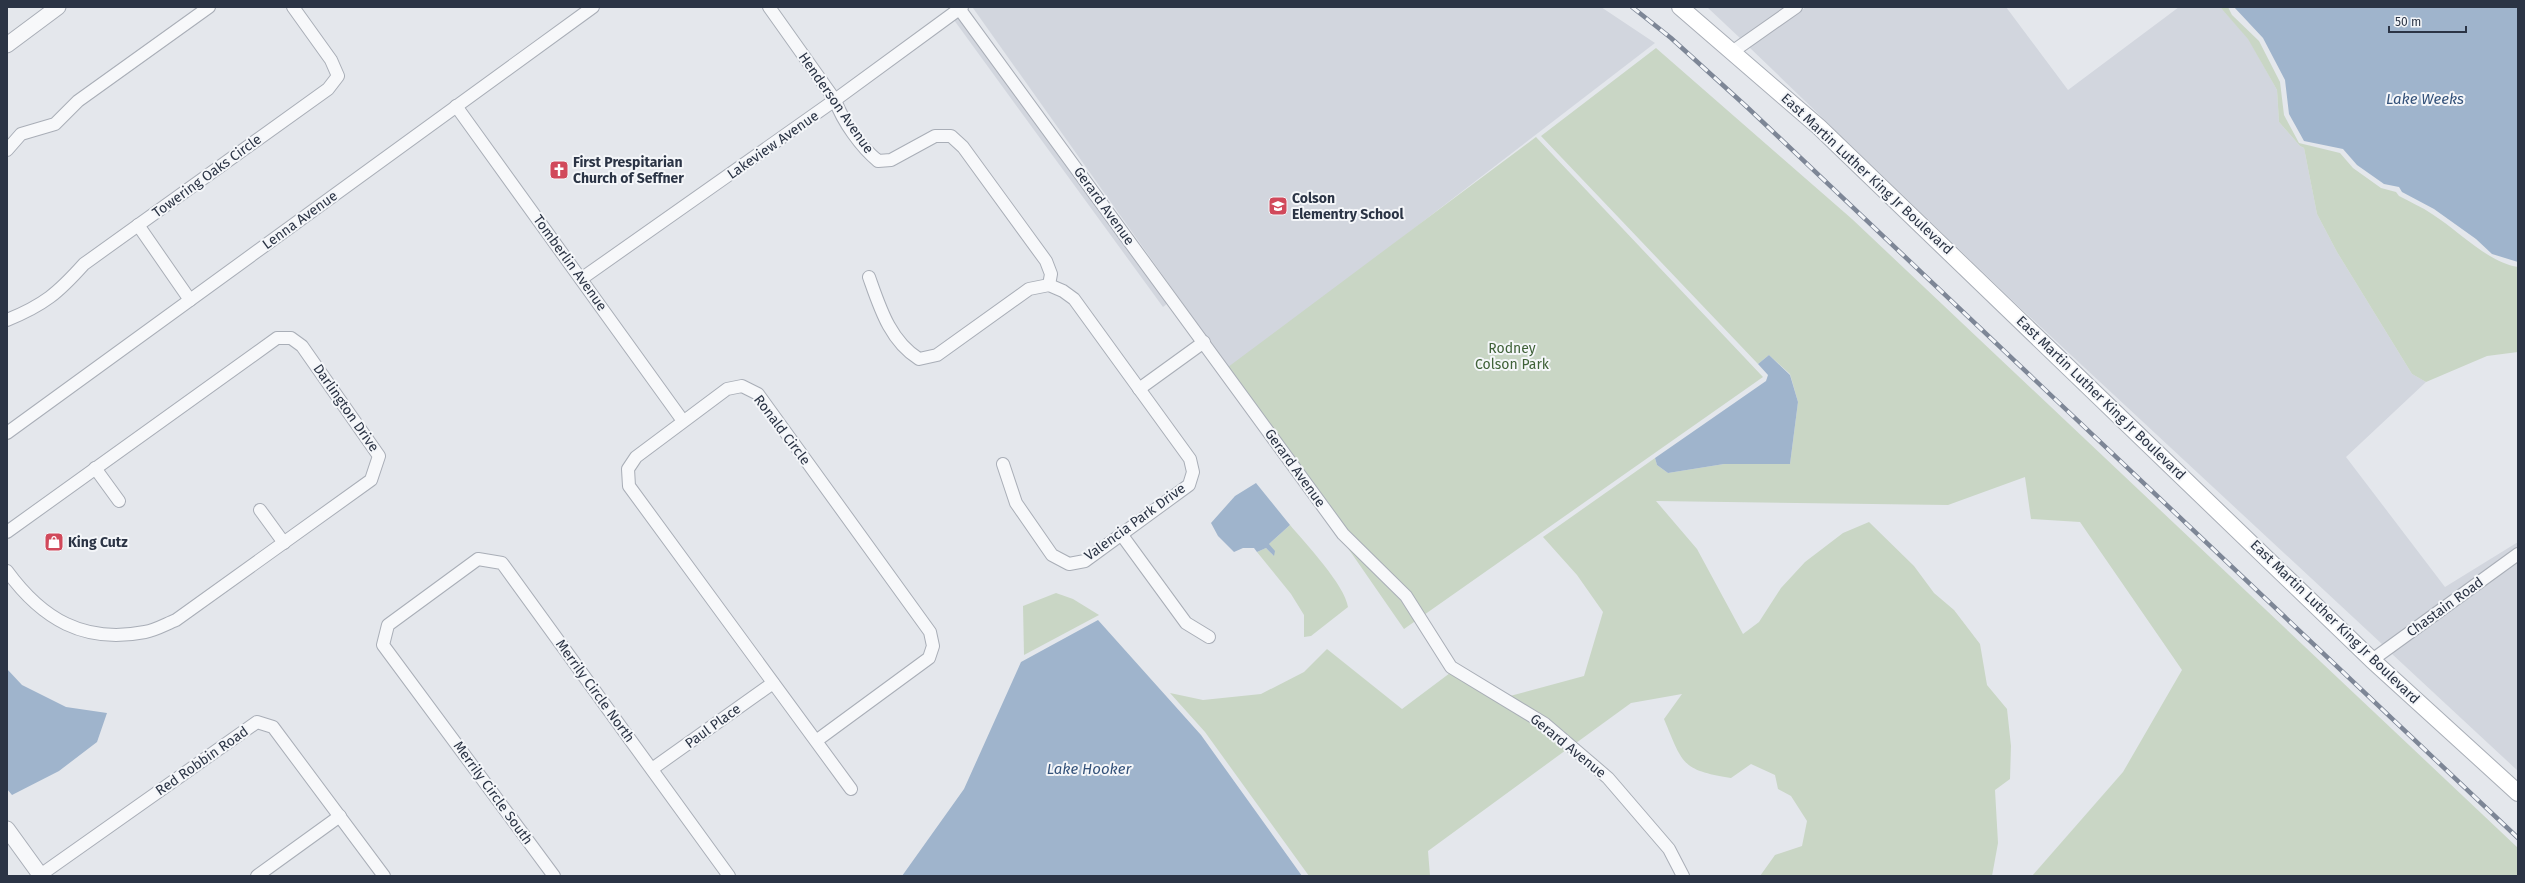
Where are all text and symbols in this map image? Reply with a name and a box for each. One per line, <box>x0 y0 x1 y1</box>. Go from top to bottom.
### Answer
scale bar <box>2389 8 2466 34</box>
text: 50 m <box>2395 15 2421 29</box>
street label: Henderson Avenue <box>795 49 877 157</box>
street label: East Martin Luther King Jr Boulevard <box>1778 90 1956 258</box>
water label: Lake Weeks <box>2386 90 2464 108</box>
street label: Lakeview Avenue <box>724 107 822 183</box>
street label: Towering Oaks Circle <box>149 131 265 221</box>
place label: First Prespitarian Church of Seffner <box>573 154 684 187</box>
church icon: First Prespitarian Church of Seffner <box>548 159 570 181</box>
street label: Gerard Avenue <box>1070 164 1138 248</box>
street label: Lenna Avenue <box>259 187 341 253</box>
place label: Colson Elementry School <box>1292 190 1404 223</box>
school or university icon: Colson Elementry School <box>1267 195 1289 217</box>
street label: Tomberlin Avenue <box>529 212 611 314</box>
street label: East Martin Luther King Jr Boulevard <box>2013 312 2189 484</box>
park label: Rodney Colson Park <box>1475 340 1550 373</box>
street label: Darlington Drive <box>309 361 383 455</box>
street label: Ronald Circle <box>750 392 814 468</box>
street label: Gerard Avenue <box>1261 426 1329 510</box>
street label: Valencia Park Drive <box>1081 480 1189 564</box>
shop icon: King Cutz <box>43 531 65 553</box>
place label: King Cutz <box>68 534 128 551</box>
street label: East Martin Luther King Jr Boulevard <box>2247 536 2423 708</box>
street label: Chastain Road <box>2403 573 2487 641</box>
street label: Merrily Circle North <box>552 636 638 746</box>
street label: Paul Place <box>682 700 744 752</box>
street label: Gerard Avenue <box>1527 710 1609 782</box>
street label: Red Robbin Road <box>152 723 252 799</box>
street label: Merrily Circle South <box>450 738 536 848</box>
water label: Lake Hooker <box>1047 760 1133 778</box>

